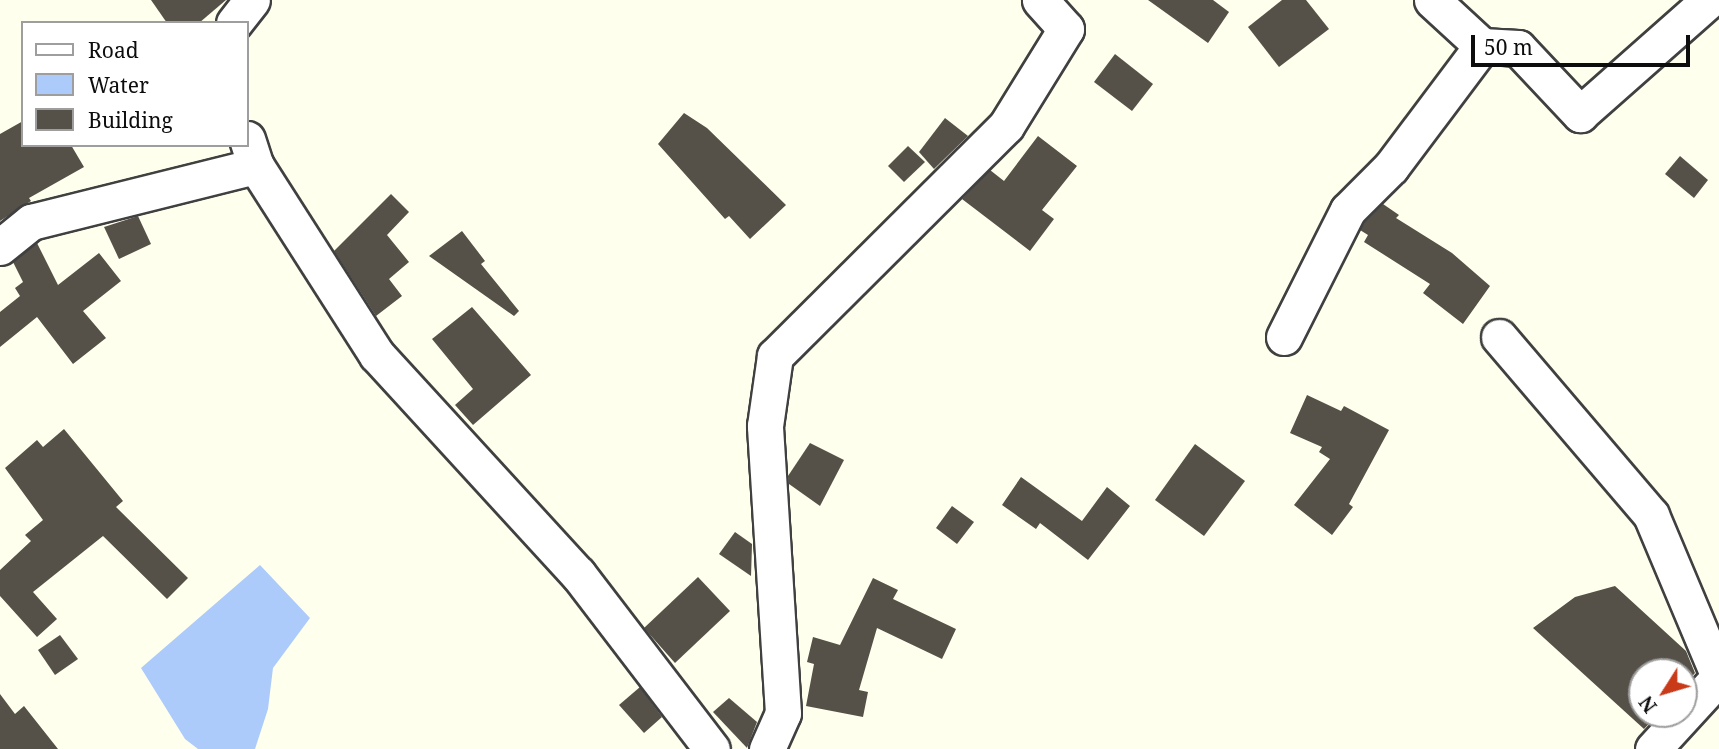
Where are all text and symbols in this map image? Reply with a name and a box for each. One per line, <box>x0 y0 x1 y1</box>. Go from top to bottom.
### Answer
legend <box>21 21 248 147</box>
scale bar <box>1474 21 1693 65</box>
text: 50 m <box>1484 33 1533 61</box>
text: Road <box>88 36 139 64</box>
text: Water <box>88 71 149 99</box>
text: Building <box>88 106 173 134</box>
north arrow <box>1628 658 1698 728</box>
text: N <box>1633 691 1663 718</box>

